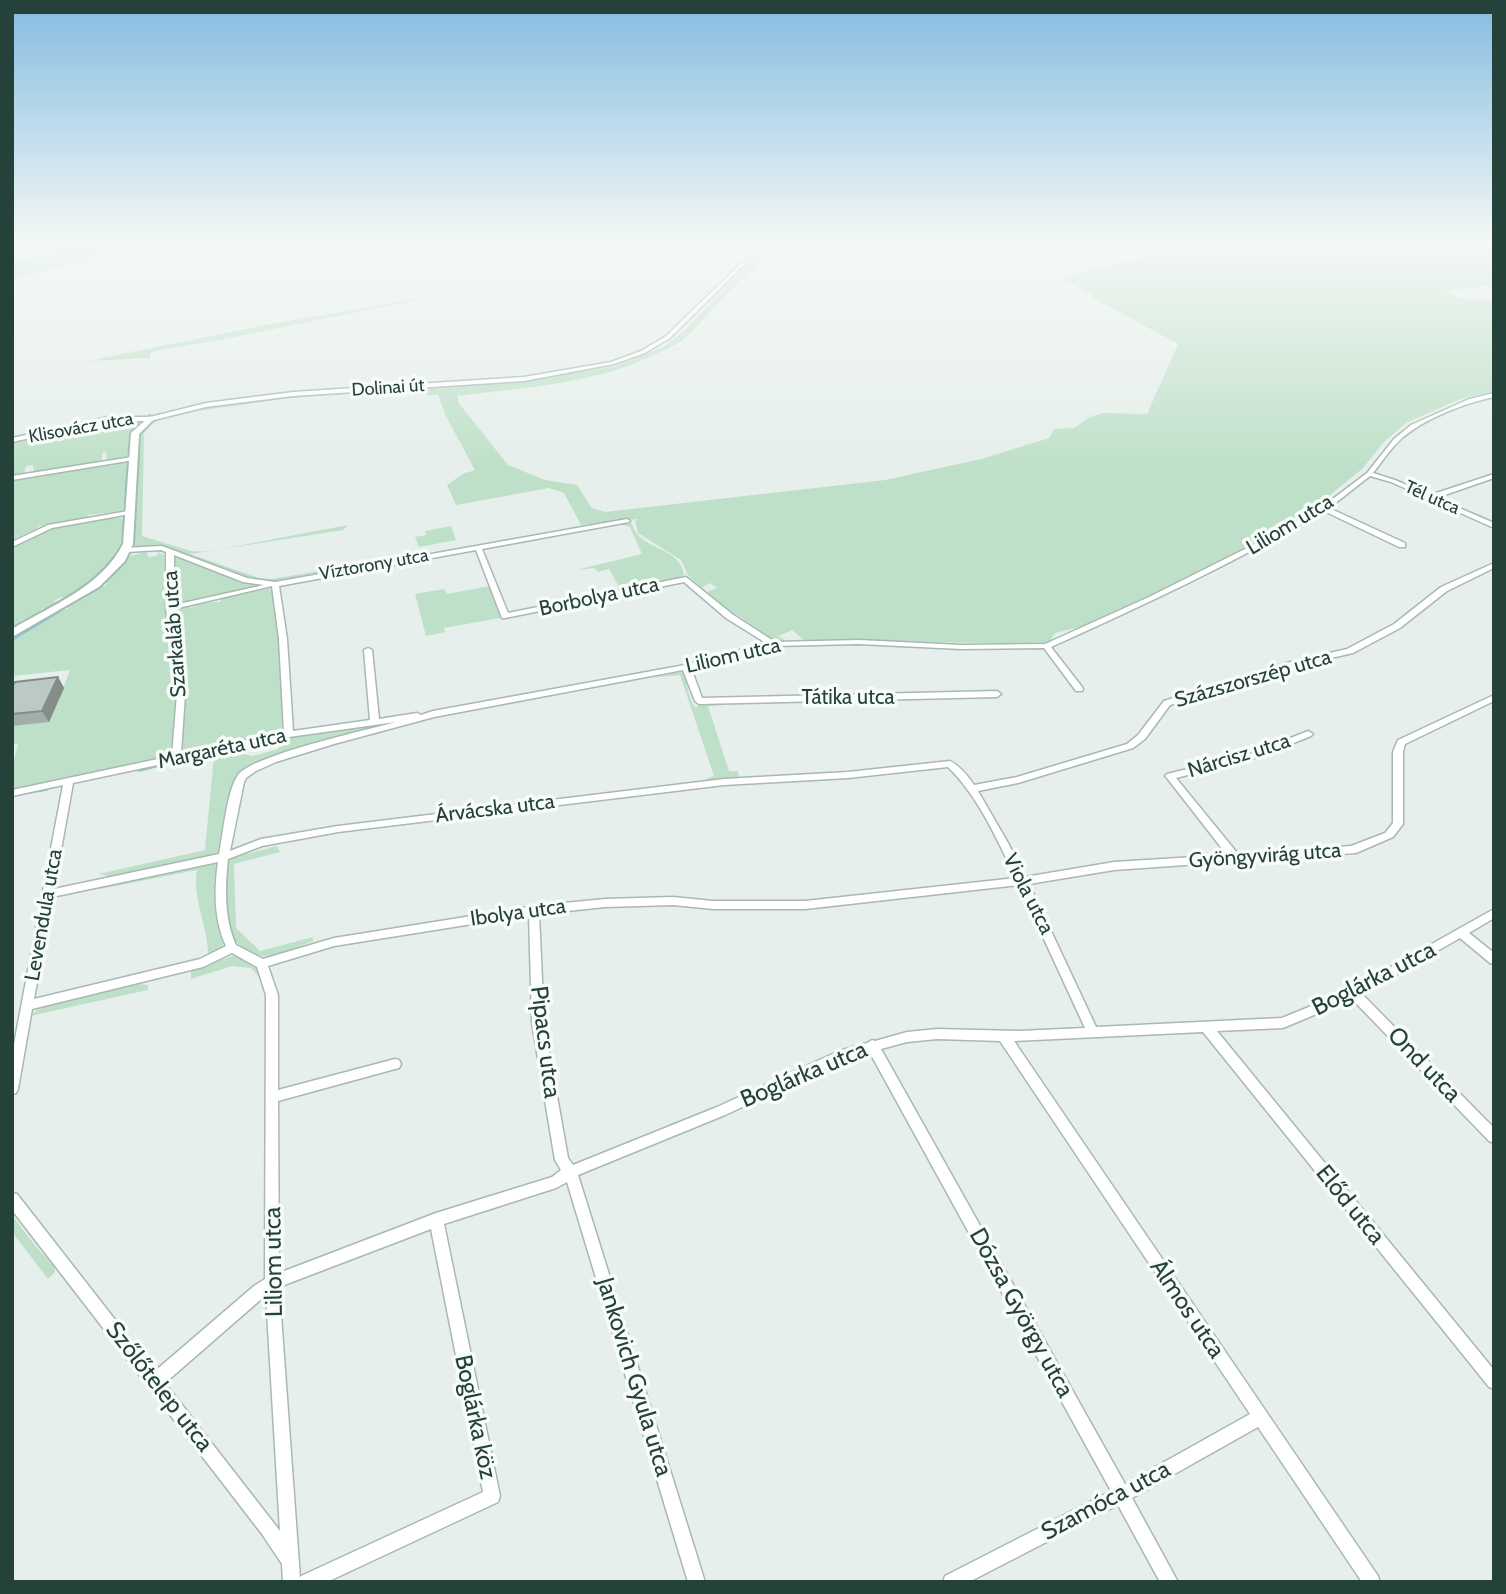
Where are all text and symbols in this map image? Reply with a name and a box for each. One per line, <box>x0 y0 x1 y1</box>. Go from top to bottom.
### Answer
street label: Dolinai út <box>351 375 425 401</box>
street label: Klisovácz utca <box>27 408 135 448</box>
street label: Tél utca <box>1401 476 1463 520</box>
street label: Liliom utca <box>1242 489 1338 561</box>
street label: Víztorony utca <box>318 545 430 585</box>
street label: Szarkaláb utca <box>158 570 192 698</box>
street label: Borbolya utca <box>537 572 661 622</box>
street label: Liliom utca <box>683 633 783 679</box>
street label: Százszorszép utca <box>1172 645 1334 713</box>
street label: Tátika utca <box>801 685 895 711</box>
street label: Margaréta utca <box>155 723 289 775</box>
street label: Nárcisz utca <box>1185 728 1293 784</box>
street label: Árvácska utca <box>434 789 556 829</box>
street label: Gyöngyvirág utca <box>1188 838 1342 874</box>
street label: Levendula utca <box>20 847 68 983</box>
street label: Viola utca <box>997 849 1059 939</box>
street label: Ibolya utca <box>469 894 567 932</box>
street label: Boglárka utca <box>1307 936 1441 1022</box>
street label: Pipacs utca <box>524 984 566 1100</box>
street label: Ond utca <box>1381 1021 1467 1109</box>
street label: Boglárka utca <box>736 1035 872 1115</box>
street label: Előd utca <box>1309 1159 1391 1251</box>
street label: Liliom utca <box>259 1207 289 1317</box>
street label: Dózsa György utca <box>963 1223 1079 1403</box>
street label: Álmos utca <box>1144 1254 1230 1364</box>
street label: Jankovich Gyula utca <box>590 1274 678 1480</box>
street label: Szőlőtelep utca <box>99 1316 219 1458</box>
street label: Boglárka köz <box>448 1352 502 1482</box>
street label: Szamóca utca <box>1037 1455 1175 1547</box>

